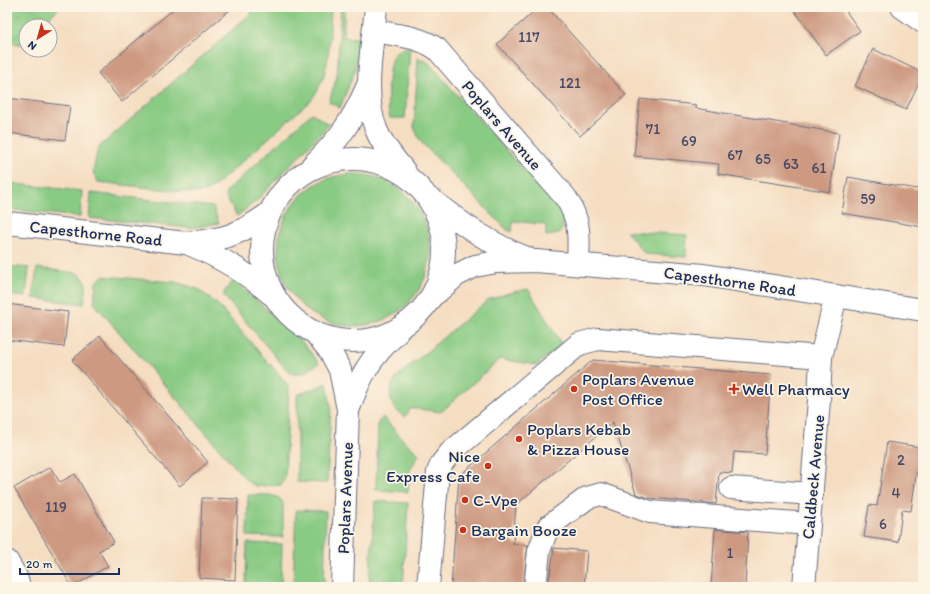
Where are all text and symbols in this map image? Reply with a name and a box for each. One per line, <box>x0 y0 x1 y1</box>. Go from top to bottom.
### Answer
north arrow <box>18 18 58 58</box>
house number: 117 <box>518 28 540 46</box>
text: N <box>25 38 39 53</box>
house number: 121 <box>559 74 581 92</box>
street label: Poplars Avenue <box>458 76 546 174</box>
house number: 71 <box>646 120 660 138</box>
house number: 69 <box>681 132 697 150</box>
house number: 67 <box>727 146 743 164</box>
house number: 65 <box>755 150 771 168</box>
house number: 63 <box>783 155 799 173</box>
house number: 61 <box>812 159 826 177</box>
house number: 59 <box>860 190 876 208</box>
street label: Capesthorne Road <box>28 216 164 250</box>
street label: Capesthorne Road <box>662 262 798 300</box>
place label: Poplars Avenue Post Office <box>582 369 694 409</box>
place label: Well Pharmacy <box>742 379 850 399</box>
marker: Poplars Avenue Post Office <box>569 384 579 394</box>
marker: Well Pharmacy <box>729 384 739 394</box>
street label: Caldbeck Avenue <box>798 414 828 540</box>
place label: Poplars Kebab & Pizza House <box>527 419 631 459</box>
marker: Poplars Kebab & Pizza House <box>514 434 524 444</box>
street label: Poplars Avenue <box>333 442 357 554</box>
place label: Nice Express Cafe <box>386 446 480 486</box>
house number: 2 <box>897 451 905 469</box>
marker: Nice Express Cafe <box>483 461 493 471</box>
house number: 4 <box>891 484 901 502</box>
place label: C-Vpe <box>473 490 518 510</box>
marker: C-Vpe <box>460 495 470 505</box>
house number: 119 <box>45 498 67 516</box>
house number: 6 <box>879 515 887 533</box>
place label: Bargain Booze <box>471 520 577 540</box>
marker: Bargain Booze <box>458 525 468 535</box>
house number: 1 <box>727 544 734 562</box>
scale bar <box>20 550 119 576</box>
text: 20 m <box>26 557 53 571</box>

